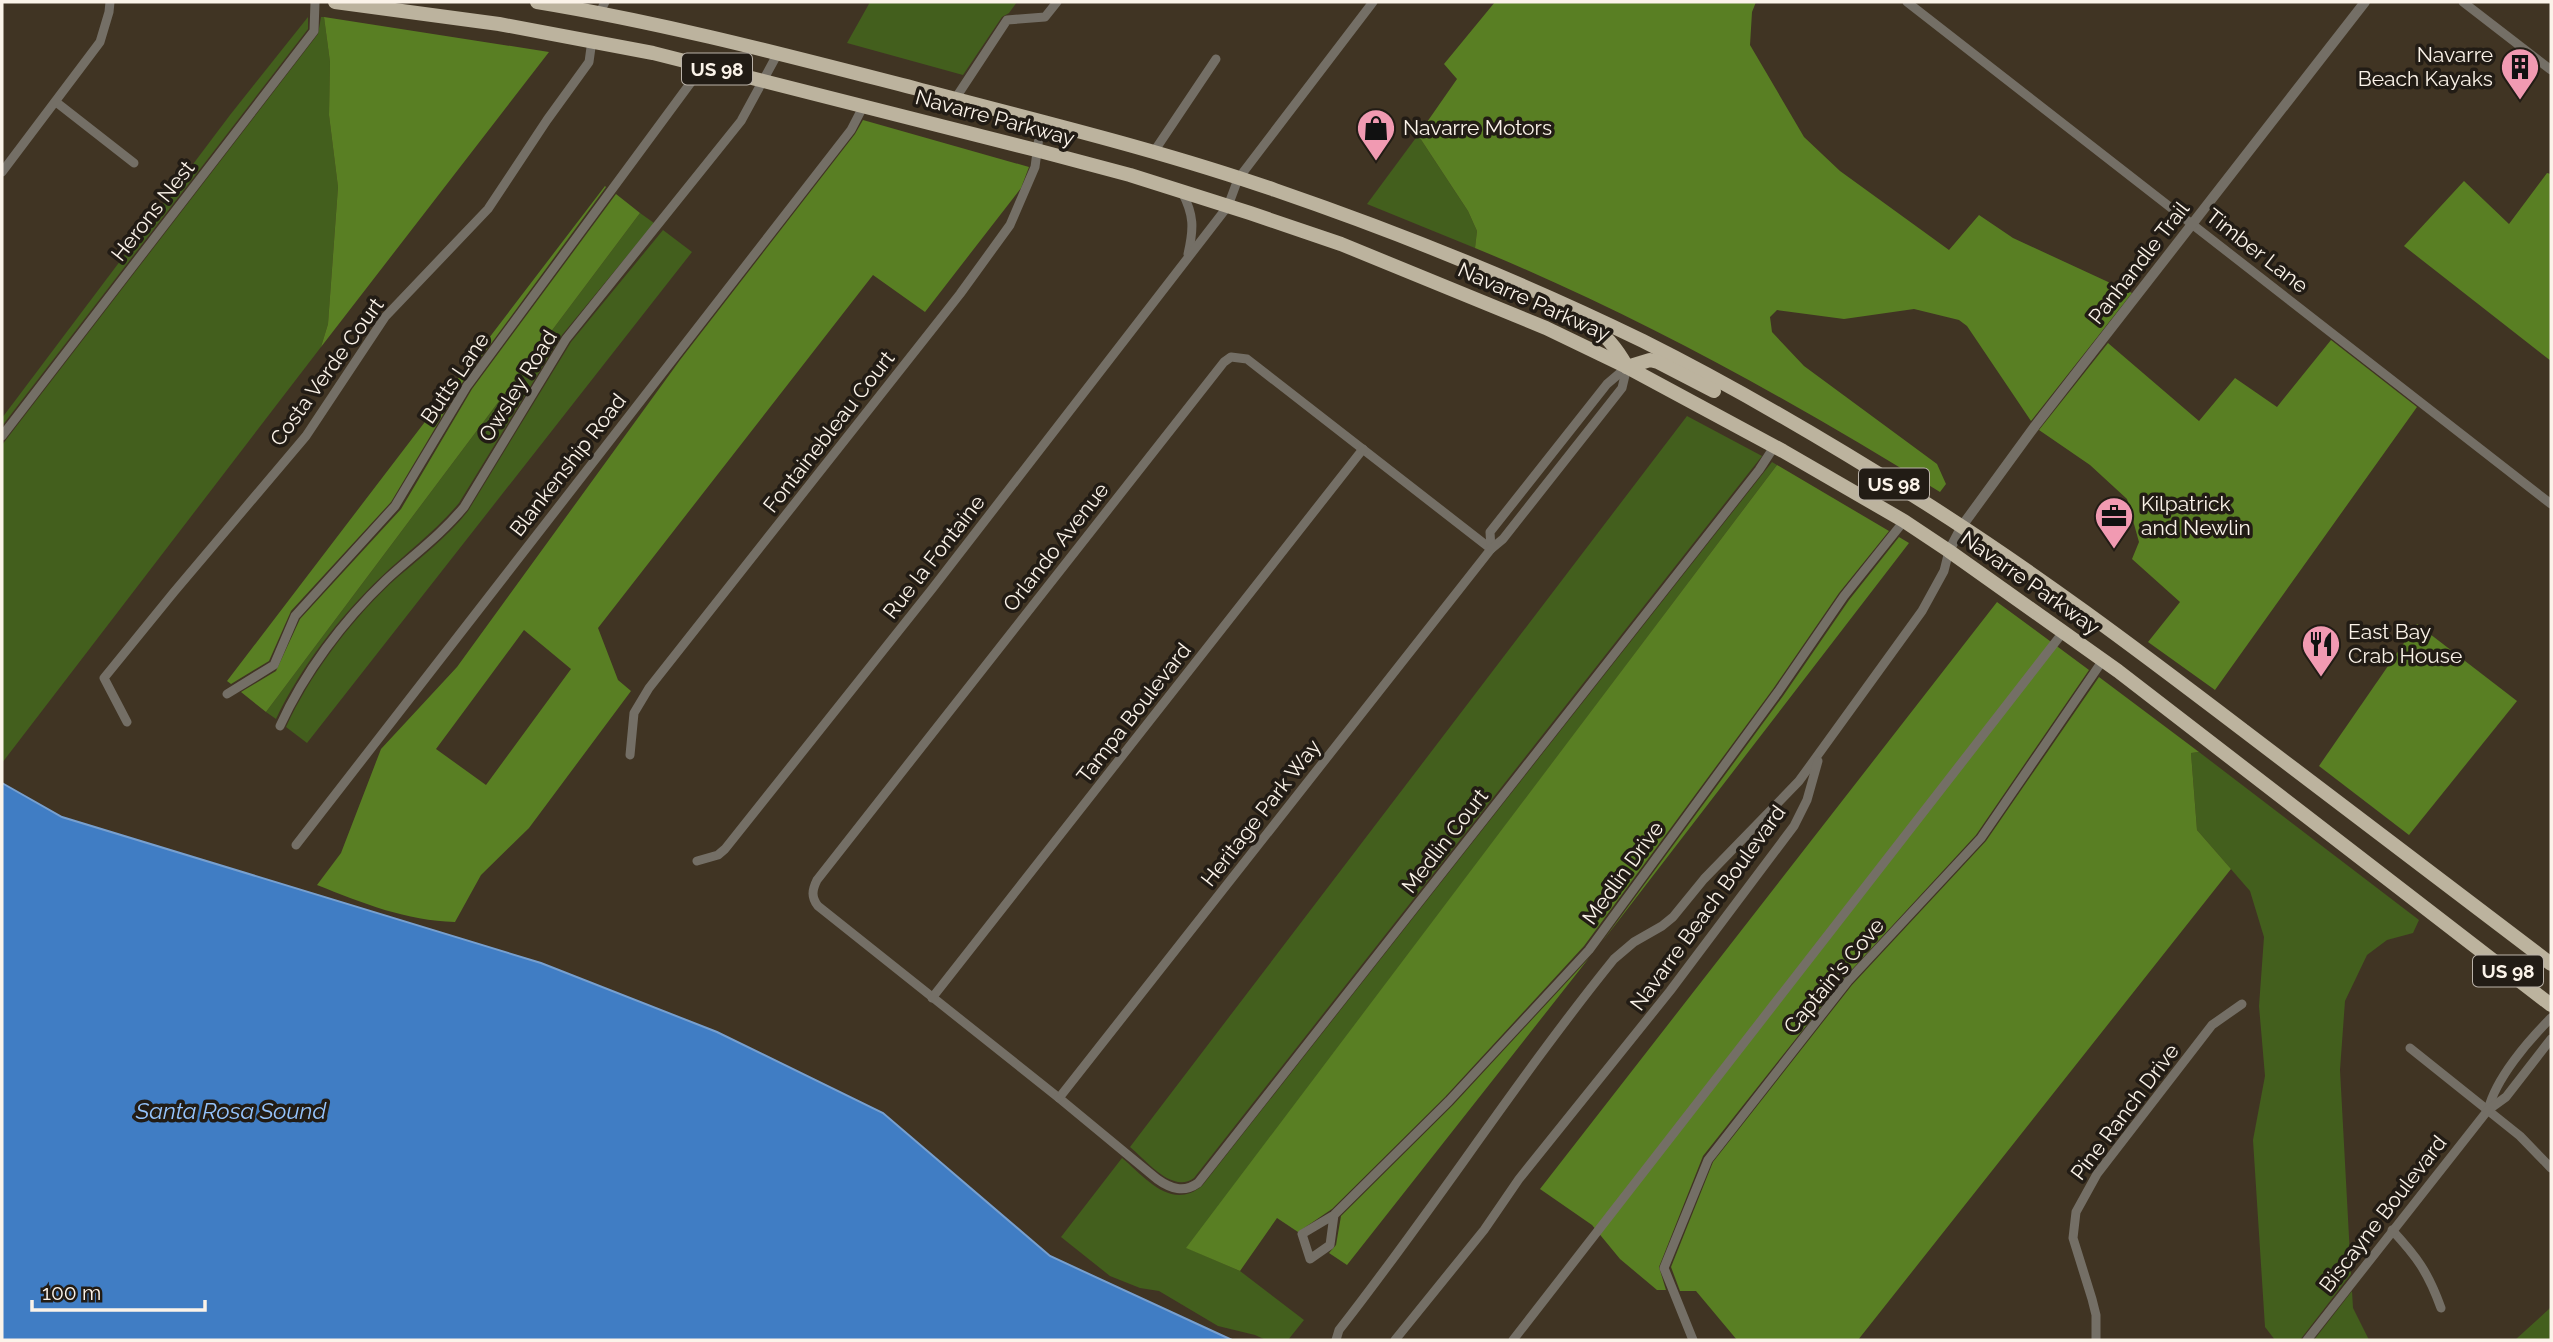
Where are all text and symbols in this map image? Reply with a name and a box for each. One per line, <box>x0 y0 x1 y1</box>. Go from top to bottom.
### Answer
place label: Navarre Beach Kayaks <box>2358 42 2493 91</box>
building icon: Navarre Beach Kayaks <box>2499 46 2541 101</box>
road number: US 98 <box>682 54 752 85</box>
street label: Navarre Parkway <box>913 84 1078 151</box>
shop icon: Navarre Motors <box>1355 107 1397 162</box>
place label: Navarre Motors <box>1403 115 1552 140</box>
street label: Herons Nest <box>106 156 200 266</box>
street label: Panhandle Trail <box>2083 196 2194 329</box>
street label: Timber Lane <box>2201 203 2313 298</box>
street label: Navarre Parkway <box>1454 257 1614 346</box>
street label: Costa Verde Court <box>264 293 389 451</box>
street label: Owsley Road <box>473 325 562 446</box>
street label: Butts Lane <box>415 327 494 428</box>
street label: Fontainebleau Court <box>758 346 899 517</box>
street label: Blankenship Road <box>504 388 631 541</box>
road number: US 98 <box>1859 468 1929 499</box>
street label: Orlando Avenue <box>998 477 1114 616</box>
street label: Rue la Fontaine <box>878 490 990 624</box>
place label: Kilpatrick and Newlin <box>2141 491 2251 540</box>
office icon: Kilpatrick and Newlin <box>2093 495 2135 550</box>
street label: Navarre Parkway <box>1956 525 2105 640</box>
place label: East Bay Crab House <box>2348 619 2462 668</box>
restaurant icon: East Bay Crab House <box>2300 623 2342 678</box>
street label: Tampa Boulevard <box>1071 638 1196 787</box>
street label: Heritage Park Way <box>1195 734 1326 891</box>
street label: Medlin Court <box>1396 784 1493 898</box>
street label: Navarre Beach Boulevard <box>1625 800 1791 1015</box>
street label: Medlin Drive <box>1577 816 1668 929</box>
street label: Captain's Cove <box>1778 913 1889 1038</box>
road number: US 98 <box>2473 956 2543 987</box>
street label: Pine Ranch Drive <box>2065 1039 2184 1185</box>
water label: Santa Rosa Sound <box>135 1097 327 1124</box>
street label: Biscayne Boulevard <box>2314 1130 2452 1297</box>
scale bar <box>32 1268 205 1312</box>
text: 100 m <box>42 1280 101 1305</box>

